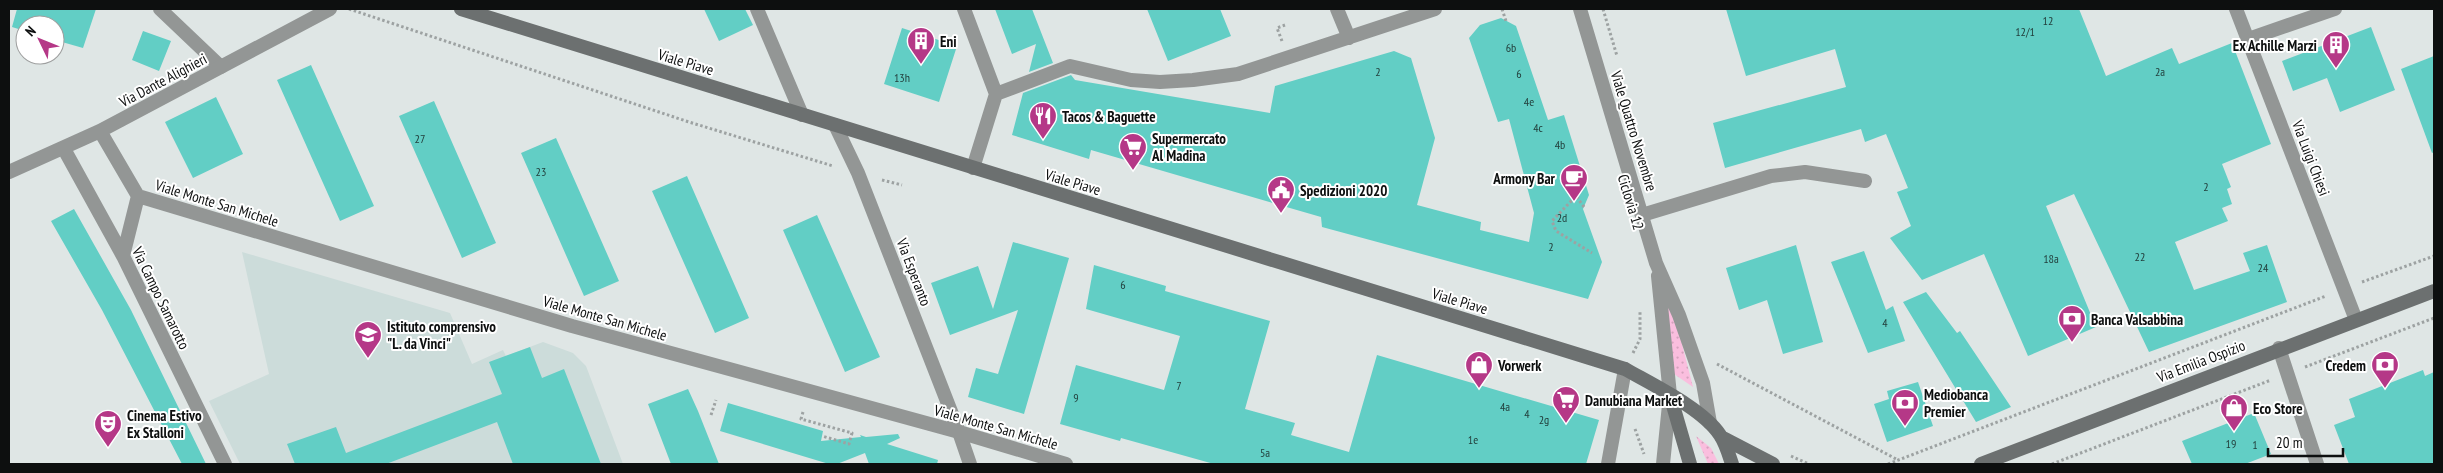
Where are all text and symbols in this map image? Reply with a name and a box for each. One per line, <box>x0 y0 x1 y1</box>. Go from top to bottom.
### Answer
house number: 12 <box>2043 13 2053 28</box>
north arrow <box>15 15 65 65</box>
text: N <box>21 22 40 40</box>
house number: 12/1 <box>2015 24 2035 39</box>
building icon: Eni <box>906 26 936 65</box>
building icon: Ex Achille Marzi <box>2321 30 2351 69</box>
place label: Eni <box>940 32 957 51</box>
place label: Ex Achille Marzi <box>2233 36 2317 55</box>
house number: 6b <box>1506 40 1516 55</box>
street label: Viale Piave <box>655 44 716 79</box>
street label: Via Dante Alighieri <box>115 49 210 112</box>
house number: 2 <box>1375 64 1381 79</box>
house number: 2a <box>2155 64 2165 79</box>
house number: 6 <box>1516 66 1522 81</box>
street label: Viale Quattro Novembre <box>1606 68 1661 193</box>
house number: 13h <box>894 70 910 85</box>
house number: 4e <box>1524 94 1534 109</box>
restaurant icon: Tacos & Baguette <box>1028 101 1058 140</box>
place label: Tacos & Baguette <box>1062 107 1156 126</box>
street label: Via Luigi Chiesi <box>2288 117 2334 198</box>
house number: 4c <box>1533 120 1544 135</box>
place label: Supermercato Al Madina <box>1151 129 1226 165</box>
house number: 27 <box>415 131 425 146</box>
supermarket icon: Supermercato Al Madina <box>1118 132 1148 171</box>
house number: 4b <box>1555 137 1565 152</box>
cafe icon: Armony Bar <box>1559 163 1589 202</box>
house number: 23 <box>536 164 546 179</box>
street label: Viale Piave <box>1042 164 1103 199</box>
place label: Armony Bar <box>1492 169 1556 188</box>
street label: Ciclovia 12 <box>1614 172 1648 232</box>
street label: Viale Monte San Michele <box>152 175 281 231</box>
public building icon: Spedizioni 2020 <box>1266 175 1296 214</box>
house number: 2 <box>2203 179 2209 194</box>
place label: Spedizioni 2020 <box>1300 181 1387 200</box>
house number: 2d <box>1557 210 1567 225</box>
street label: Via Esperanto <box>892 235 936 308</box>
house number: 2 <box>1548 239 1554 254</box>
street label: Via Campo Samarotto <box>128 243 194 352</box>
house number: 22 <box>2135 249 2145 264</box>
house number: 18a <box>2043 251 2059 266</box>
house number: 24 <box>2258 260 2269 275</box>
house number: 6 <box>1120 277 1126 292</box>
street label: Viale Piave <box>1429 283 1490 318</box>
street label: Viale Monte San Michele <box>540 291 669 345</box>
bank icon: Banca Valsabbina <box>2057 304 2087 343</box>
place label: Banca Valsabbina <box>2091 310 2183 329</box>
house number: 4 <box>1882 315 1888 330</box>
place label: Istituto comprensivo "L. da Vinci" <box>387 317 496 353</box>
school or university icon: Istituto comprensivo "L. da Vinci" <box>353 320 383 359</box>
street label: Via Emilia Ospizio <box>2153 335 2248 387</box>
shop icon: Vorwerk <box>1464 350 1494 389</box>
bank icon: Credem <box>2370 350 2400 389</box>
place label: Vorwerk <box>1497 356 1542 375</box>
place label: Credem <box>2325 356 2366 375</box>
house number: 7 <box>1176 378 1182 393</box>
supermarket icon: Danubiana Market <box>1551 385 1581 424</box>
place label: Mediobanca Premier <box>1924 385 1988 421</box>
bank icon: Mediobanca Premier <box>1890 388 1920 427</box>
house number: 9 <box>1073 390 1079 405</box>
place label: Danubiana Market <box>1585 391 1683 410</box>
shop icon: Eco Store <box>2219 393 2249 432</box>
house number: 4a <box>1500 399 1510 414</box>
place label: Eco Store <box>2253 399 2303 418</box>
street label: Viale Monte San Michele <box>931 400 1060 454</box>
place label: Cinema Estivo Ex Stalloni <box>127 406 202 442</box>
house number: 4 <box>1524 406 1530 421</box>
theatre icon: Cinema Estivo Ex Stalloni <box>93 409 123 448</box>
house number: 2g <box>1539 412 1549 427</box>
scale bar <box>2268 426 2343 458</box>
house number: 1e <box>1468 432 1478 447</box>
text: 20 m <box>2276 433 2302 452</box>
house number: 19 <box>2226 436 2236 451</box>
house number: 1 <box>2252 437 2258 452</box>
house number: 5a <box>1260 445 1270 460</box>

